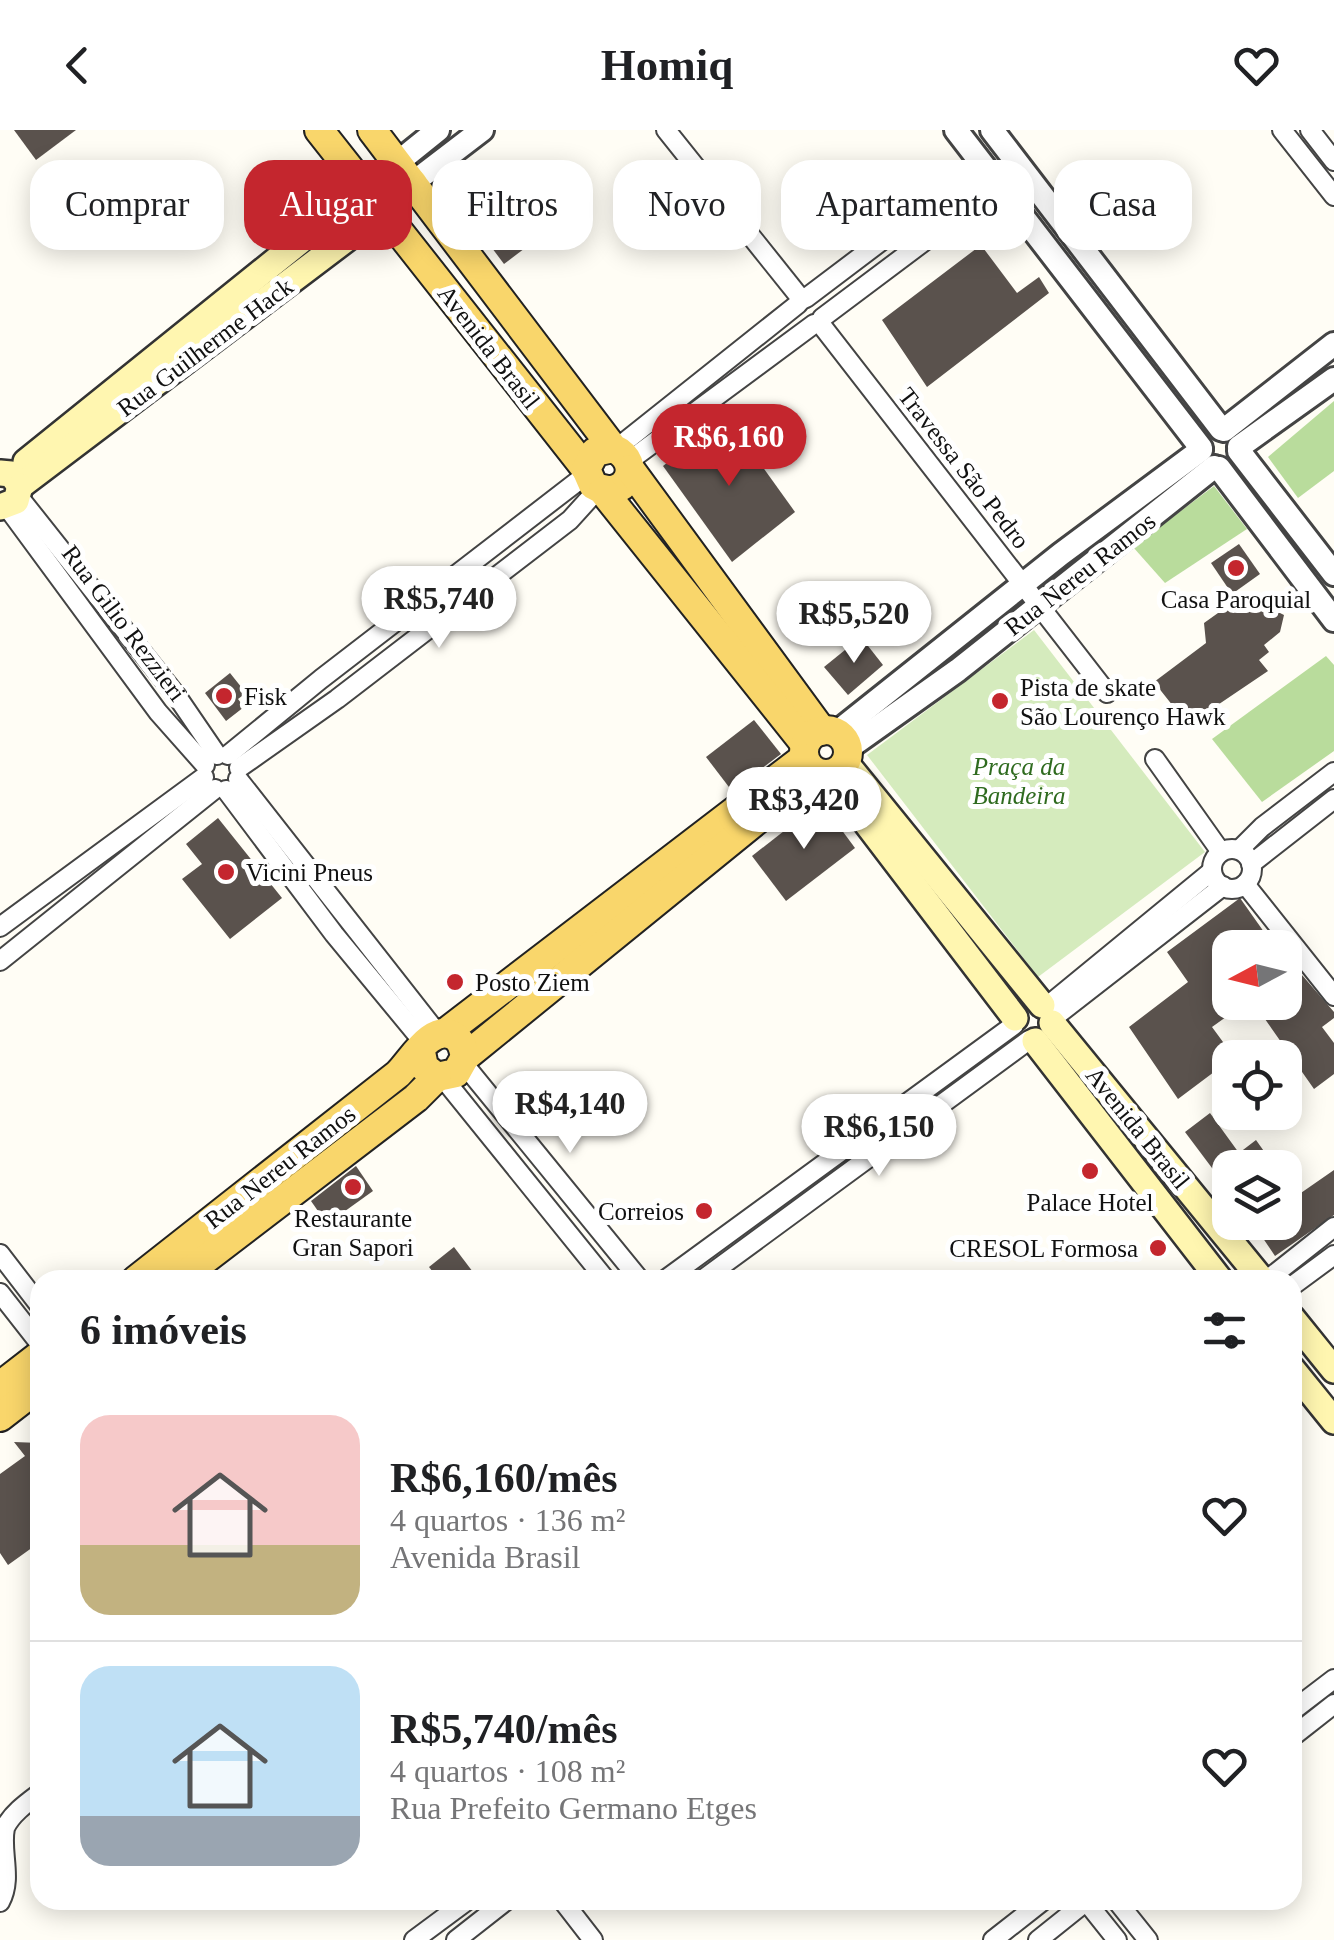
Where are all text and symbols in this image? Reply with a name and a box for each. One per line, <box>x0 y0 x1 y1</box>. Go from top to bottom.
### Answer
icon: back <box>50 38 105 93</box>
icon: heart <box>1229 38 1284 93</box>
text: Homiq <box>601 40 733 90</box>
chip: Comprar <box>30 160 224 250</box>
chip: Alugar <box>244 160 412 250</box>
chip: Filtros <box>432 160 593 250</box>
chip: Novo <box>613 160 761 250</box>
chip: Apartamento <box>781 160 1034 250</box>
chip: Casa <box>1054 160 1192 250</box>
street label: Rua Guilherme Hack <box>112 272 298 422</box>
street label: Avenida Brasil <box>433 280 545 414</box>
street label: Travessa São Pedro <box>893 382 1035 554</box>
pin: R$6,160 <box>637 404 821 489</box>
text: R$6,160 <box>673 418 785 454</box>
street label: Rua Nereu Ramos <box>999 507 1161 641</box>
street label: Rua Gilio Rezzieri <box>57 540 191 706</box>
marker: Casa Paroquial <box>1225 557 1247 579</box>
pin: R$5,740 <box>347 566 531 651</box>
text: R$5,740 <box>383 580 495 616</box>
pin: R$5,520 <box>762 581 946 666</box>
place label: Casa Paroquial <box>1161 586 1311 613</box>
text: R$5,520 <box>798 595 910 631</box>
place label: Pista de skate São Lourenço Hawk <box>1020 674 1226 730</box>
place label: Fisk <box>244 683 288 710</box>
marker: Fisk <box>213 685 235 707</box>
marker: Pista de skate São Lourenço Hawk <box>989 690 1011 712</box>
park label: Praça da Bandeira <box>972 753 1066 809</box>
pin: R$3,420 <box>712 767 896 852</box>
text: R$3,420 <box>748 781 860 817</box>
place label: Vicini Pneus <box>246 859 373 886</box>
marker: Vicini Pneus <box>215 861 237 883</box>
north arrow <box>1212 930 1302 1020</box>
map controls <box>1212 930 1302 1240</box>
place label: Posto Ziem <box>475 969 590 996</box>
marker: Posto Ziem <box>444 971 466 993</box>
button: locate <box>1212 1040 1302 1130</box>
street label: Avenida Brasil <box>1081 1062 1195 1194</box>
pin: R$4,140 <box>478 1071 662 1156</box>
text: R$4,140 <box>514 1085 626 1121</box>
pin: R$6,150 <box>787 1094 971 1179</box>
street label: Rua Nereu Ramos <box>199 1100 361 1234</box>
text: R$6,150 <box>823 1108 935 1144</box>
button: layers <box>1212 1150 1302 1240</box>
marker: Palace Hotel <box>1079 1160 1101 1182</box>
marker: Restaurante Gran Sapori <box>342 1176 364 1198</box>
place label: Palace Hotel <box>1026 1189 1154 1216</box>
place label: Correios <box>598 1198 684 1225</box>
marker: Correios <box>693 1200 715 1222</box>
place label: Restaurante Gran Sapori <box>292 1205 414 1261</box>
place label: CRESOL Formosa <box>949 1235 1138 1262</box>
marker: CRESOL Formosa <box>1147 1237 1169 1259</box>
icon: filters <box>1197 1303 1252 1358</box>
text: 6 imóveis <box>80 1307 247 1353</box>
icon: home <box>160 1455 280 1575</box>
text: R$6,160/mês <box>390 1455 617 1501</box>
icon: heart <box>1197 1488 1252 1543</box>
text: 4 quartos · 136 m² <box>390 1502 625 1538</box>
text: Avenida Brasil <box>390 1539 580 1575</box>
icon: home <box>160 1706 280 1826</box>
text: R$5,740/mês <box>390 1706 617 1752</box>
icon: heart <box>1197 1739 1252 1794</box>
text: 4 quartos · 108 m² <box>390 1753 625 1789</box>
text: Rua Prefeito Germano Etges <box>390 1790 757 1826</box>

